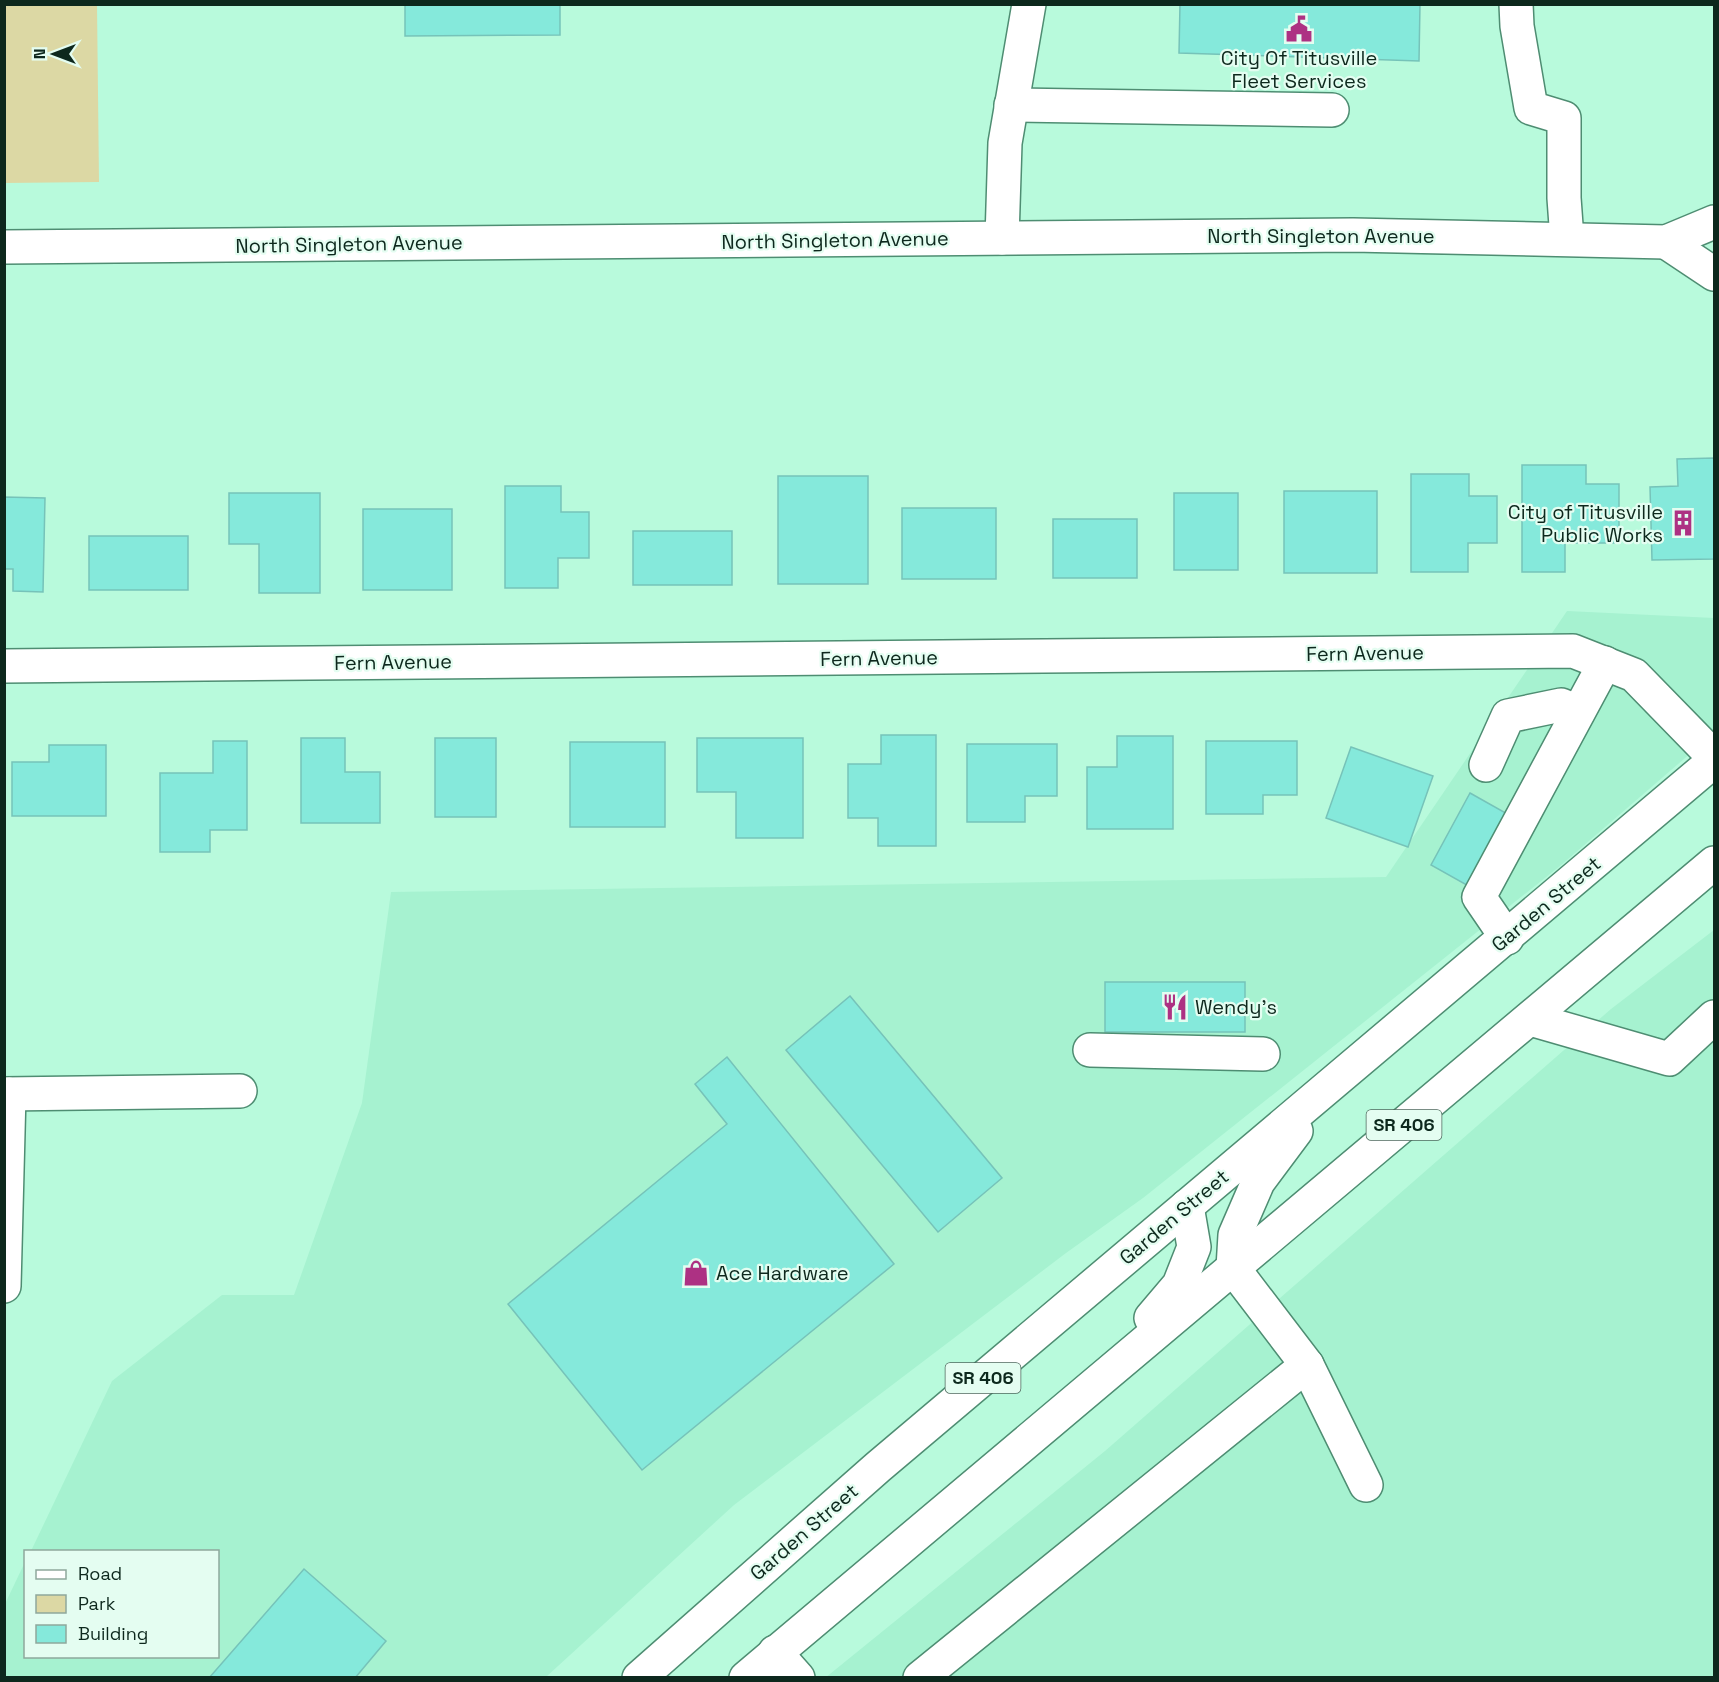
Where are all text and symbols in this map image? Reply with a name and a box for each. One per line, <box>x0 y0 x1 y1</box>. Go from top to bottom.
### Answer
public building icon: City Of Titusville Fleet Services <box>1284 14 1314 44</box>
north arrow <box>24 24 84 84</box>
place label: City Of Titusville Fleet Services <box>1221 45 1377 94</box>
text: N <box>29 49 50 59</box>
street label: North Singleton Avenue <box>1207 223 1435 249</box>
street label: North Singleton Avenue <box>721 225 949 255</box>
street label: North Singleton Avenue <box>235 229 463 259</box>
place label: City of Titusville Public Works <box>1508 499 1663 548</box>
building icon: City of Titusville Public Works <box>1668 508 1698 538</box>
street label: Fern Avenue <box>1306 639 1424 667</box>
street label: Fern Avenue <box>820 644 938 672</box>
street label: Fern Avenue <box>334 648 452 676</box>
street label: Garden Street <box>1486 851 1606 957</box>
restaurant icon: Wendy's <box>1160 992 1190 1022</box>
place label: Wendy's <box>1195 994 1277 1020</box>
road number: SR 406 <box>1366 1110 1442 1140</box>
street label: Garden Street <box>1114 1164 1234 1270</box>
shop icon: Ace Hardware <box>681 1258 711 1288</box>
place label: Ace Hardware <box>716 1260 849 1286</box>
road number: SR 406 <box>946 1363 1020 1393</box>
street label: Garden Street <box>744 1478 864 1586</box>
legend <box>24 1550 219 1658</box>
text: Road <box>78 1562 122 1585</box>
text: Park <box>78 1592 116 1615</box>
text: Building <box>78 1622 148 1645</box>

